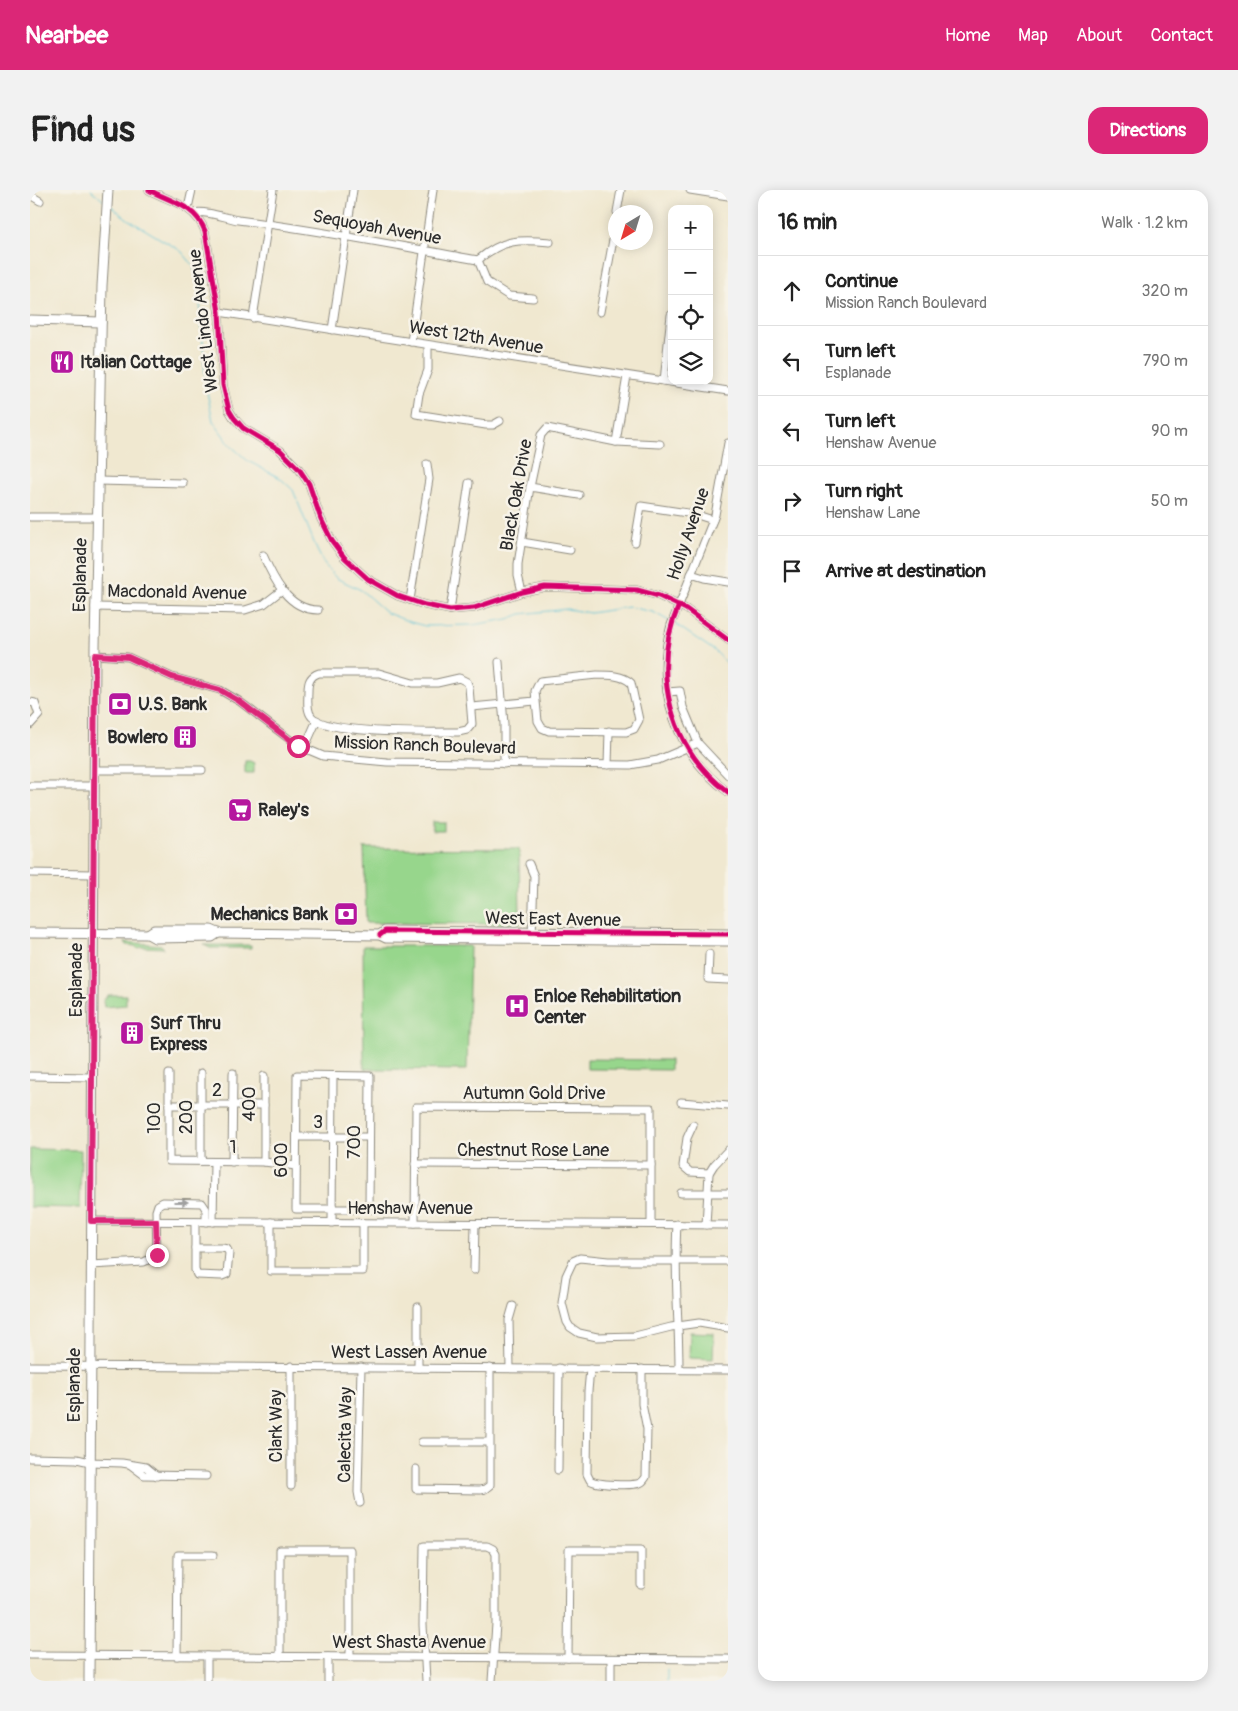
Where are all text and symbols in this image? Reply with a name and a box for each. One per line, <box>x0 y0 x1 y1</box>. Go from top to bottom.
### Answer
text: Nearbee <box>25 21 108 50</box>
text: Home <box>945 24 990 47</box>
text: Map <box>1018 24 1048 47</box>
text: About <box>1076 24 1122 47</box>
text: Contact <box>1150 24 1213 47</box>
button: Directions <box>1088 107 1208 154</box>
text: Find us <box>30 108 135 152</box>
street label: Sequoyah Avenue <box>311 205 443 250</box>
north arrow <box>608 205 653 250</box>
map controls <box>668 205 713 385</box>
button: + <box>668 205 713 250</box>
text: 16 min <box>778 209 837 236</box>
text: Walk · 1.2 km <box>1101 213 1188 233</box>
street label: West Lindo Avenue <box>183 248 224 394</box>
button: − <box>668 250 713 295</box>
text: Continue <box>825 269 898 293</box>
icon: ahead <box>778 277 806 305</box>
text: 320 m <box>1142 281 1188 301</box>
text: Mission Ranch Boulevard <box>825 293 987 313</box>
button: locate <box>668 295 713 340</box>
street label: West 12th Avenue <box>407 316 545 359</box>
text: Turn left <box>825 339 895 363</box>
button: layers <box>668 340 713 385</box>
icon: left <box>778 347 806 375</box>
restaurant icon: Italian Cottage <box>49 349 75 375</box>
place label: Italian Cottage <box>80 351 193 374</box>
text: 790 m <box>1143 351 1188 371</box>
text: Esplanade <box>825 363 891 383</box>
text: Turn left <box>825 409 895 433</box>
icon: left <box>778 417 806 445</box>
text: 90 m <box>1151 421 1188 441</box>
text: Henshaw Avenue <box>825 433 936 453</box>
street label: Black Oak Drive <box>495 437 538 553</box>
text: Turn right <box>825 479 903 503</box>
street label: Holly Avenue <box>662 485 715 584</box>
icon: right <box>778 487 806 515</box>
text: 50 m <box>1151 491 1188 511</box>
text: Henshaw Lane <box>825 503 920 523</box>
street label: Esplanade <box>68 537 93 612</box>
icon: arrive <box>778 557 806 585</box>
text: Arrive at destination <box>825 559 986 583</box>
street label: Macdonald Avenue <box>107 580 247 605</box>
bank icon: U.S. Bank <box>107 691 133 717</box>
place label: U.S. Bank <box>138 693 208 716</box>
building icon: Bowlero <box>172 724 198 750</box>
place label: Bowlero <box>107 726 168 749</box>
street label: Mission Ranch Boulevard <box>333 731 517 760</box>
route start <box>287 735 310 758</box>
supermarket icon: Raley's <box>227 797 253 823</box>
place label: Raley's <box>258 799 310 822</box>
bank icon: Mechanics Bank <box>333 901 359 927</box>
place label: Mechanics Bank <box>211 903 328 926</box>
street label: West East Avenue <box>485 907 621 932</box>
street label: Esplanade <box>65 943 88 1017</box>
place label: Enloe Rehabilitation Center <box>534 985 681 1029</box>
hospital icon: Enloe Rehabilitation Center <box>504 993 530 1019</box>
place label: Surf Thru Express <box>150 1012 221 1056</box>
building icon: Surf Thru Express <box>119 1020 145 1046</box>
street label: 2 <box>212 1079 222 1102</box>
street label: Autumn Gold Drive <box>463 1082 606 1105</box>
street label: 400 <box>238 1086 261 1122</box>
street label: 200 <box>175 1100 198 1134</box>
street label: 100 <box>143 1102 166 1134</box>
street label: 3 <box>313 1111 323 1134</box>
street label: 700 <box>343 1125 366 1159</box>
street label: 1 <box>229 1136 237 1159</box>
street label: Chestnut Rose Lane <box>457 1139 609 1162</box>
street label: 600 <box>270 1142 293 1178</box>
street label: Henshaw Avenue <box>347 1197 473 1220</box>
one-way arrow <box>173 1198 189 1206</box>
route end <box>146 1244 169 1267</box>
street label: West Lassen Avenue <box>331 1341 487 1364</box>
street label: Esplanade <box>63 1348 86 1422</box>
street label: Calecita Way <box>333 1387 358 1483</box>
street label: Clark Way <box>265 1389 288 1463</box>
street label: West Shasta Avenue <box>332 1631 486 1654</box>

